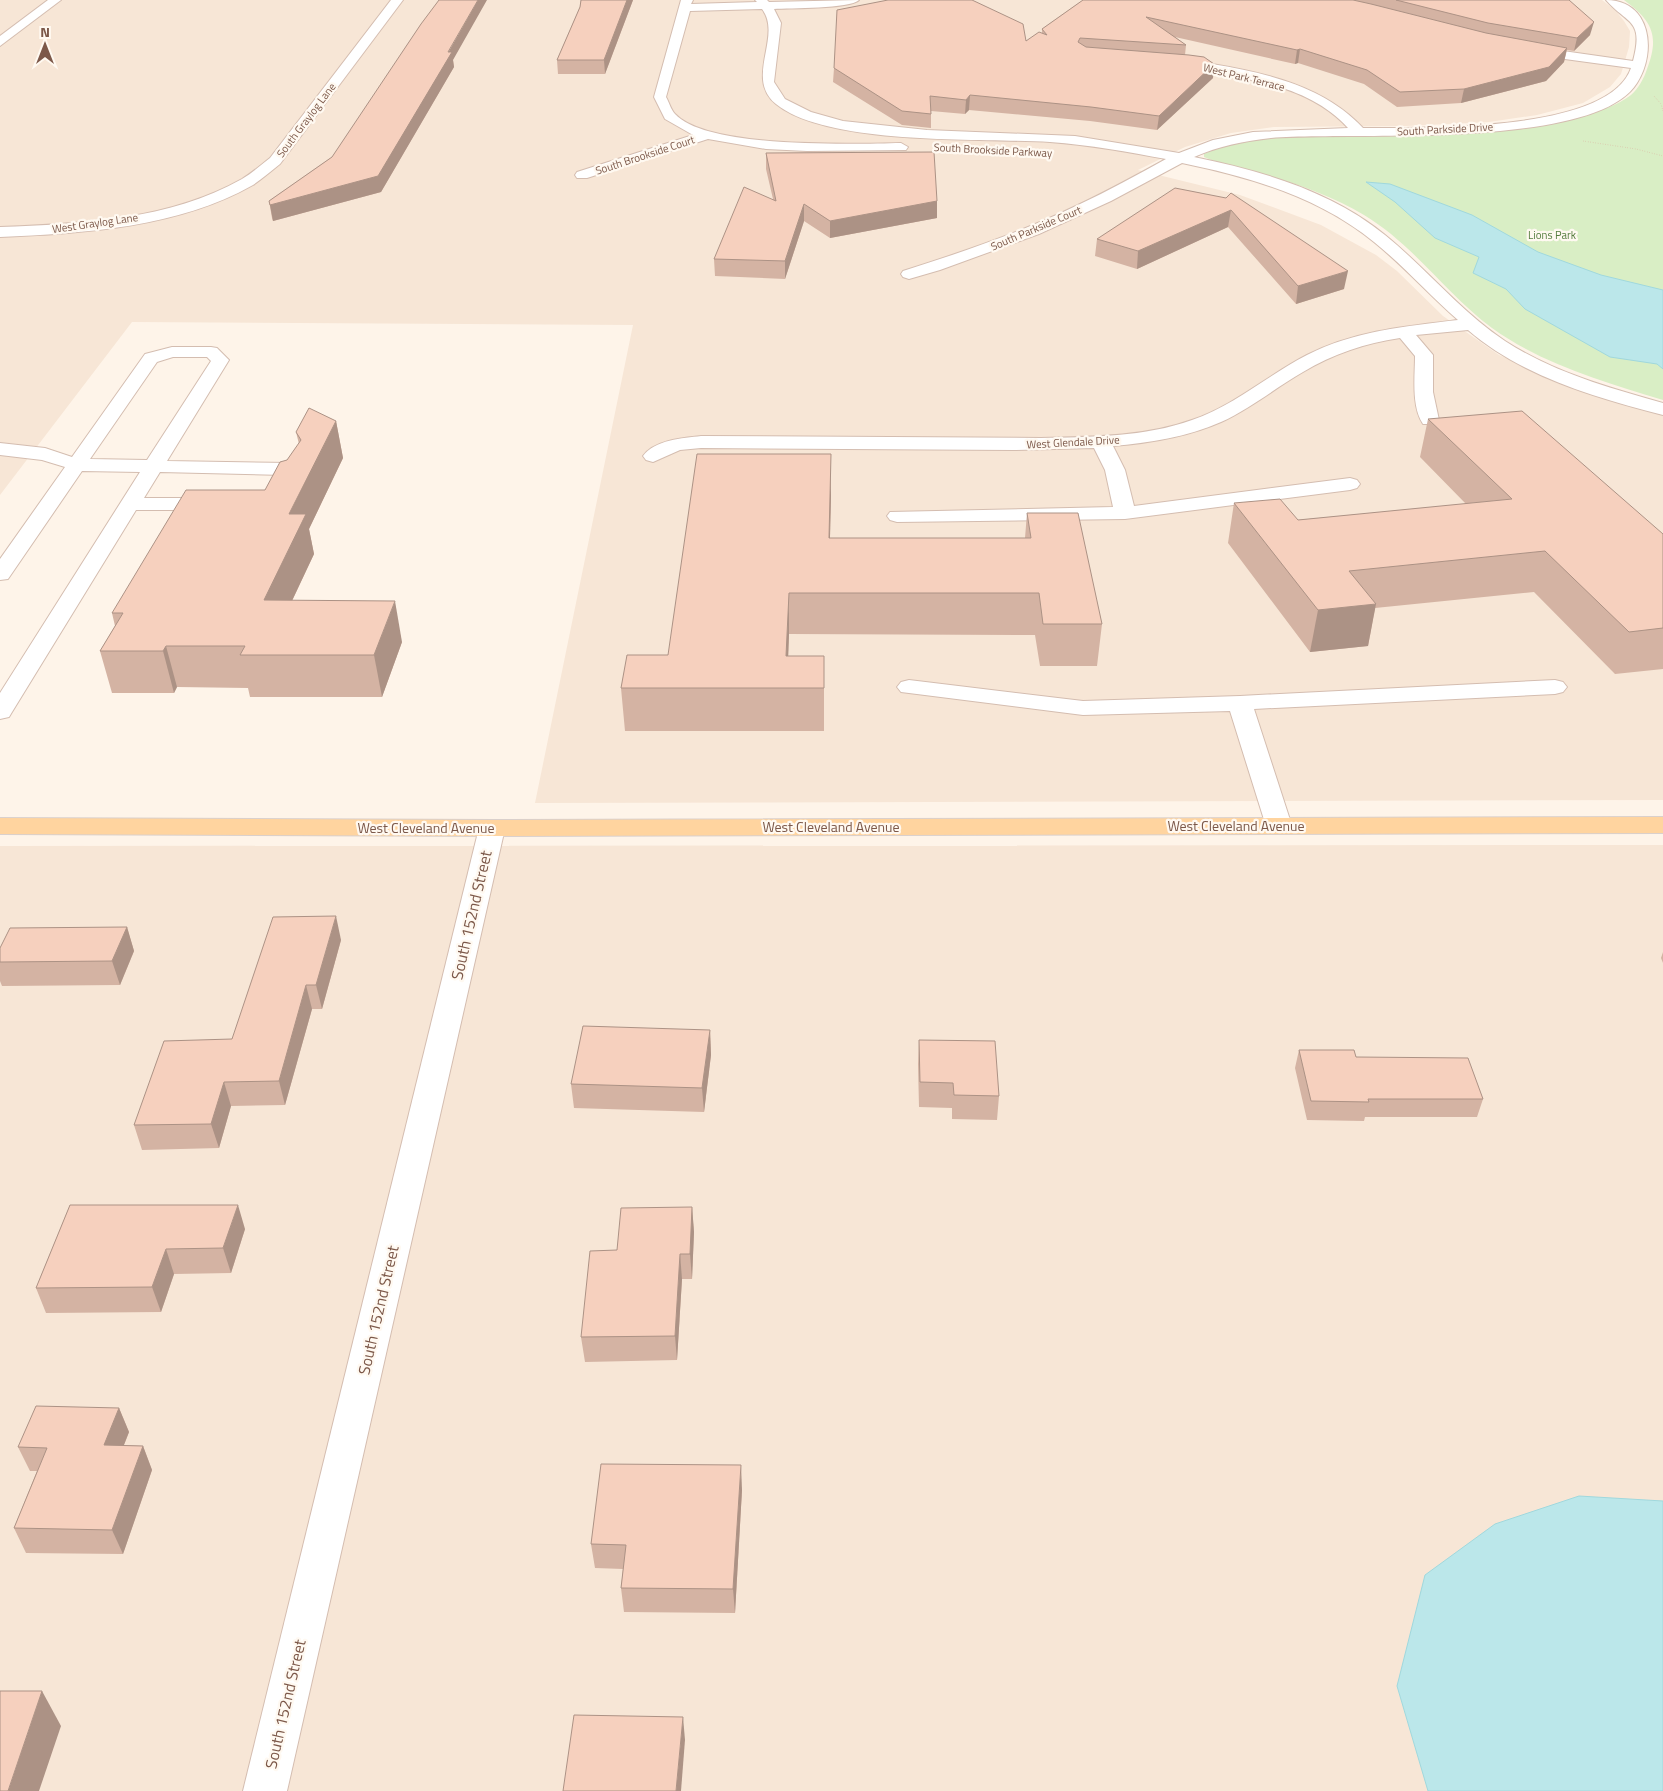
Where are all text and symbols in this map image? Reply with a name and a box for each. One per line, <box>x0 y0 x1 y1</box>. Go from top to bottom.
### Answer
north arrow <box>20 20 70 70</box>
text: N <box>40 21 50 42</box>
street label: West Park Terrace <box>1201 59 1287 95</box>
street label: South Graylog Lane <box>273 79 340 161</box>
street label: South Parkside Drive <box>1397 118 1494 140</box>
street label: South Brookside Court <box>593 131 697 179</box>
street label: South Brookside Parkway <box>933 139 1053 161</box>
street label: South Parkside Court <box>988 202 1084 254</box>
street label: West Graylog Lane <box>51 209 139 237</box>
park label: Lions Park <box>1528 227 1577 243</box>
street label: West Glendale Drive <box>1026 432 1120 452</box>
street label: West Cleveland Avenue <box>1167 815 1305 836</box>
street label: West Cleveland Avenue <box>762 816 900 837</box>
street label: West Cleveland Avenue <box>357 817 495 838</box>
street label: South 152nd Street <box>444 848 498 982</box>
street label: South 152nd Street <box>351 1243 405 1377</box>
street label: South 152nd Street <box>258 1637 312 1771</box>

